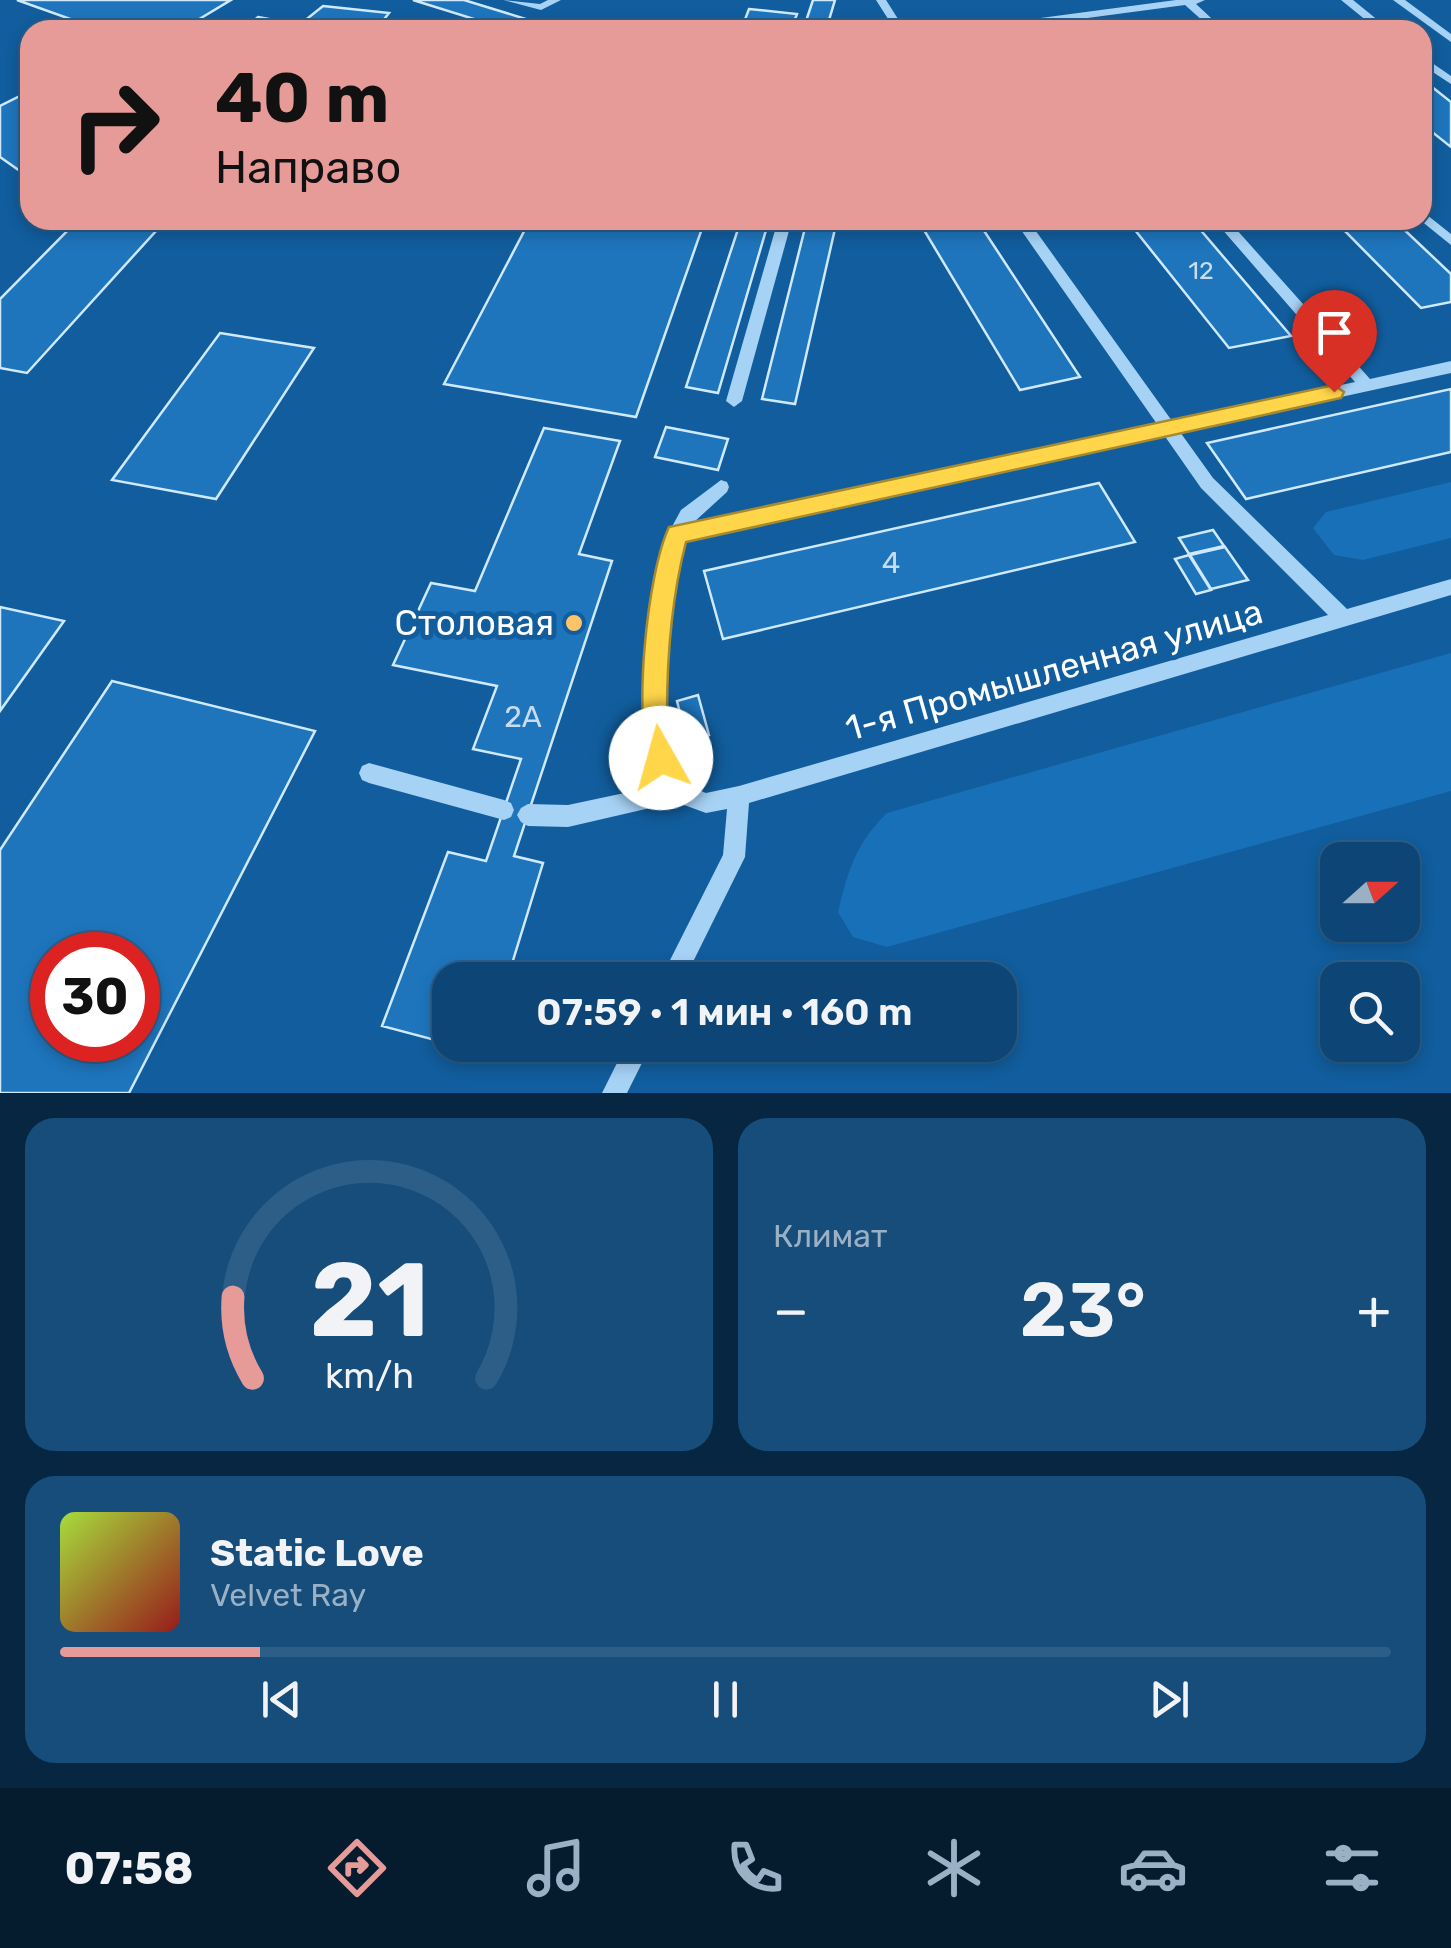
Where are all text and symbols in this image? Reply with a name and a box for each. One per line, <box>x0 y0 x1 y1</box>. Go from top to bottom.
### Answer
text: 40 m <box>215 57 389 140</box>
icon: right <box>50 60 180 190</box>
text: Направо <box>215 141 401 194</box>
house number: 12 <box>1188 256 1214 285</box>
pin <box>1292 290 1377 393</box>
icon: arrive <box>1307 305 1362 360</box>
house number: 4 <box>882 545 900 581</box>
street label: 1-я Промышленная улица <box>841 590 1267 750</box>
place label: Столовая <box>395 602 554 644</box>
marker: Столовая <box>563 612 585 634</box>
house number: 2А <box>504 699 542 735</box>
position arrow <box>609 706 713 810</box>
north arrow <box>1320 842 1420 942</box>
map controls <box>1320 842 1420 1062</box>
speed limit sign: 30 <box>30 932 160 1062</box>
button: search <box>1320 962 1420 1062</box>
text: 07:59 · 1 мин · 160 m <box>536 989 913 1035</box>
text: Климат <box>773 1217 887 1255</box>
text: 21 <box>309 1239 429 1362</box>
text: 23° <box>1020 1266 1146 1355</box>
text: − <box>773 1278 809 1343</box>
text: + <box>1357 1278 1391 1343</box>
text: km/h <box>324 1355 414 1397</box>
text: Static Love <box>210 1530 424 1576</box>
text: Velvet Ray <box>210 1576 366 1614</box>
icon: previous <box>254 1672 309 1727</box>
icon: pause <box>698 1672 753 1727</box>
icon: next <box>1142 1672 1197 1727</box>
icon: directions <box>322 1833 392 1903</box>
icon: music <box>521 1833 591 1903</box>
icon: phone <box>720 1833 790 1903</box>
icon: climate <box>919 1833 989 1903</box>
icon: car <box>1118 1833 1188 1903</box>
icon: filters <box>1317 1833 1387 1903</box>
text: 07:58 <box>64 1842 193 1895</box>

